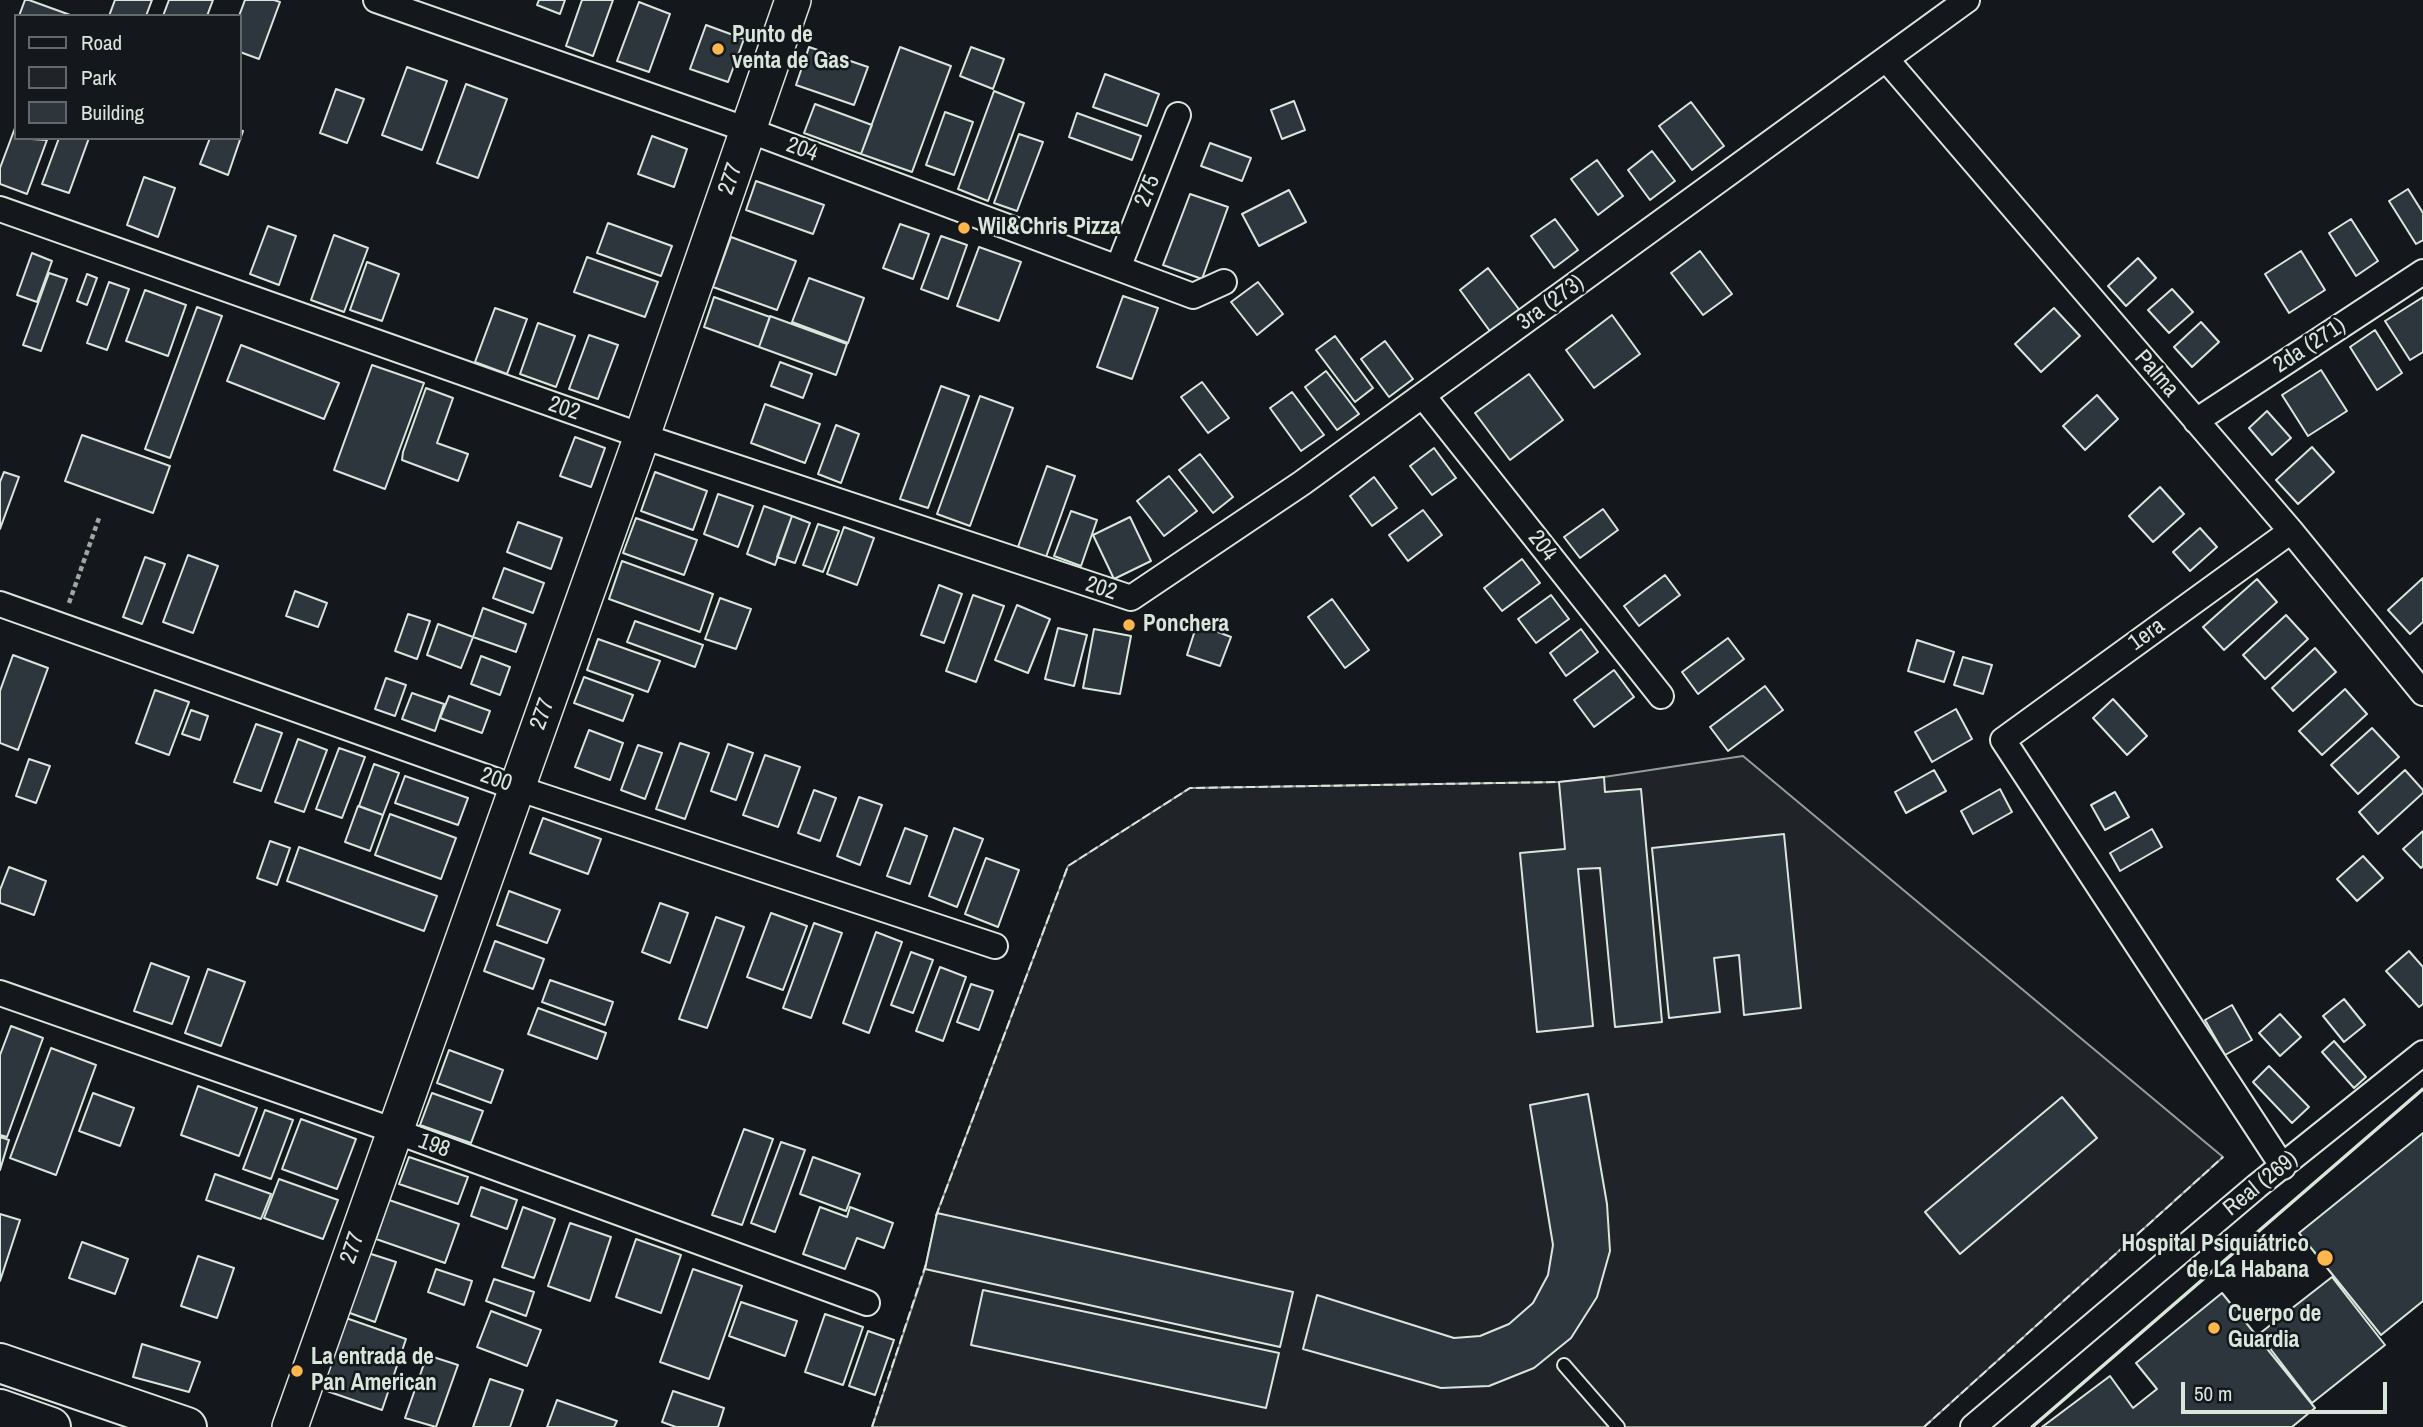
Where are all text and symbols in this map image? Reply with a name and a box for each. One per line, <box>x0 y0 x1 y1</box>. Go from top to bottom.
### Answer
legend <box>14 14 242 140</box>
place label: Punto de venta de Gas <box>732 22 849 76</box>
text: Road <box>81 28 122 57</box>
marker: Punto de venta de Gas <box>710 41 726 57</box>
text: Park <box>81 63 116 92</box>
text: Building <box>81 98 144 127</box>
street label: 204 <box>782 132 822 168</box>
street label: 277 <box>713 160 749 198</box>
street label: 275 <box>1129 171 1167 211</box>
place label: Wil&Chris Pizza <box>978 214 1120 242</box>
marker: Wil&Chris Pizza <box>956 220 972 236</box>
street label: 3ra (273) <box>1512 269 1590 337</box>
street label: 2da (271) <box>2269 312 2351 380</box>
street label: Palma <box>2128 345 2184 403</box>
street label: 202 <box>545 391 583 427</box>
street label: 204 <box>1521 525 1563 567</box>
street label: 202 <box>1082 571 1120 607</box>
place label: Ponchera <box>1143 611 1229 639</box>
street label: 1era <box>2124 613 2170 657</box>
marker: Ponchera <box>1121 617 1137 633</box>
street label: 277 <box>525 694 561 734</box>
street label: 200 <box>477 762 515 798</box>
street label: 198 <box>414 1128 454 1164</box>
street label: Real (269) <box>2218 1146 2304 1222</box>
street label: 277 <box>335 1229 371 1267</box>
place label: Hospital Psiquiátrico de La Habana <box>2121 1231 2309 1285</box>
marker: Hospital Psiquiátrico de La Habana <box>2315 1248 2335 1268</box>
place label: Cuerpo de Guardia <box>2228 1301 2321 1355</box>
marker: Cuerpo de Guardia <box>2206 1320 2222 1336</box>
place label: La entrada de Pan American <box>311 1344 437 1398</box>
marker: La entrada de Pan American <box>289 1363 305 1379</box>
scale bar <box>2185 1368 2392 1412</box>
text: 50 m <box>2194 1379 2232 1408</box>

